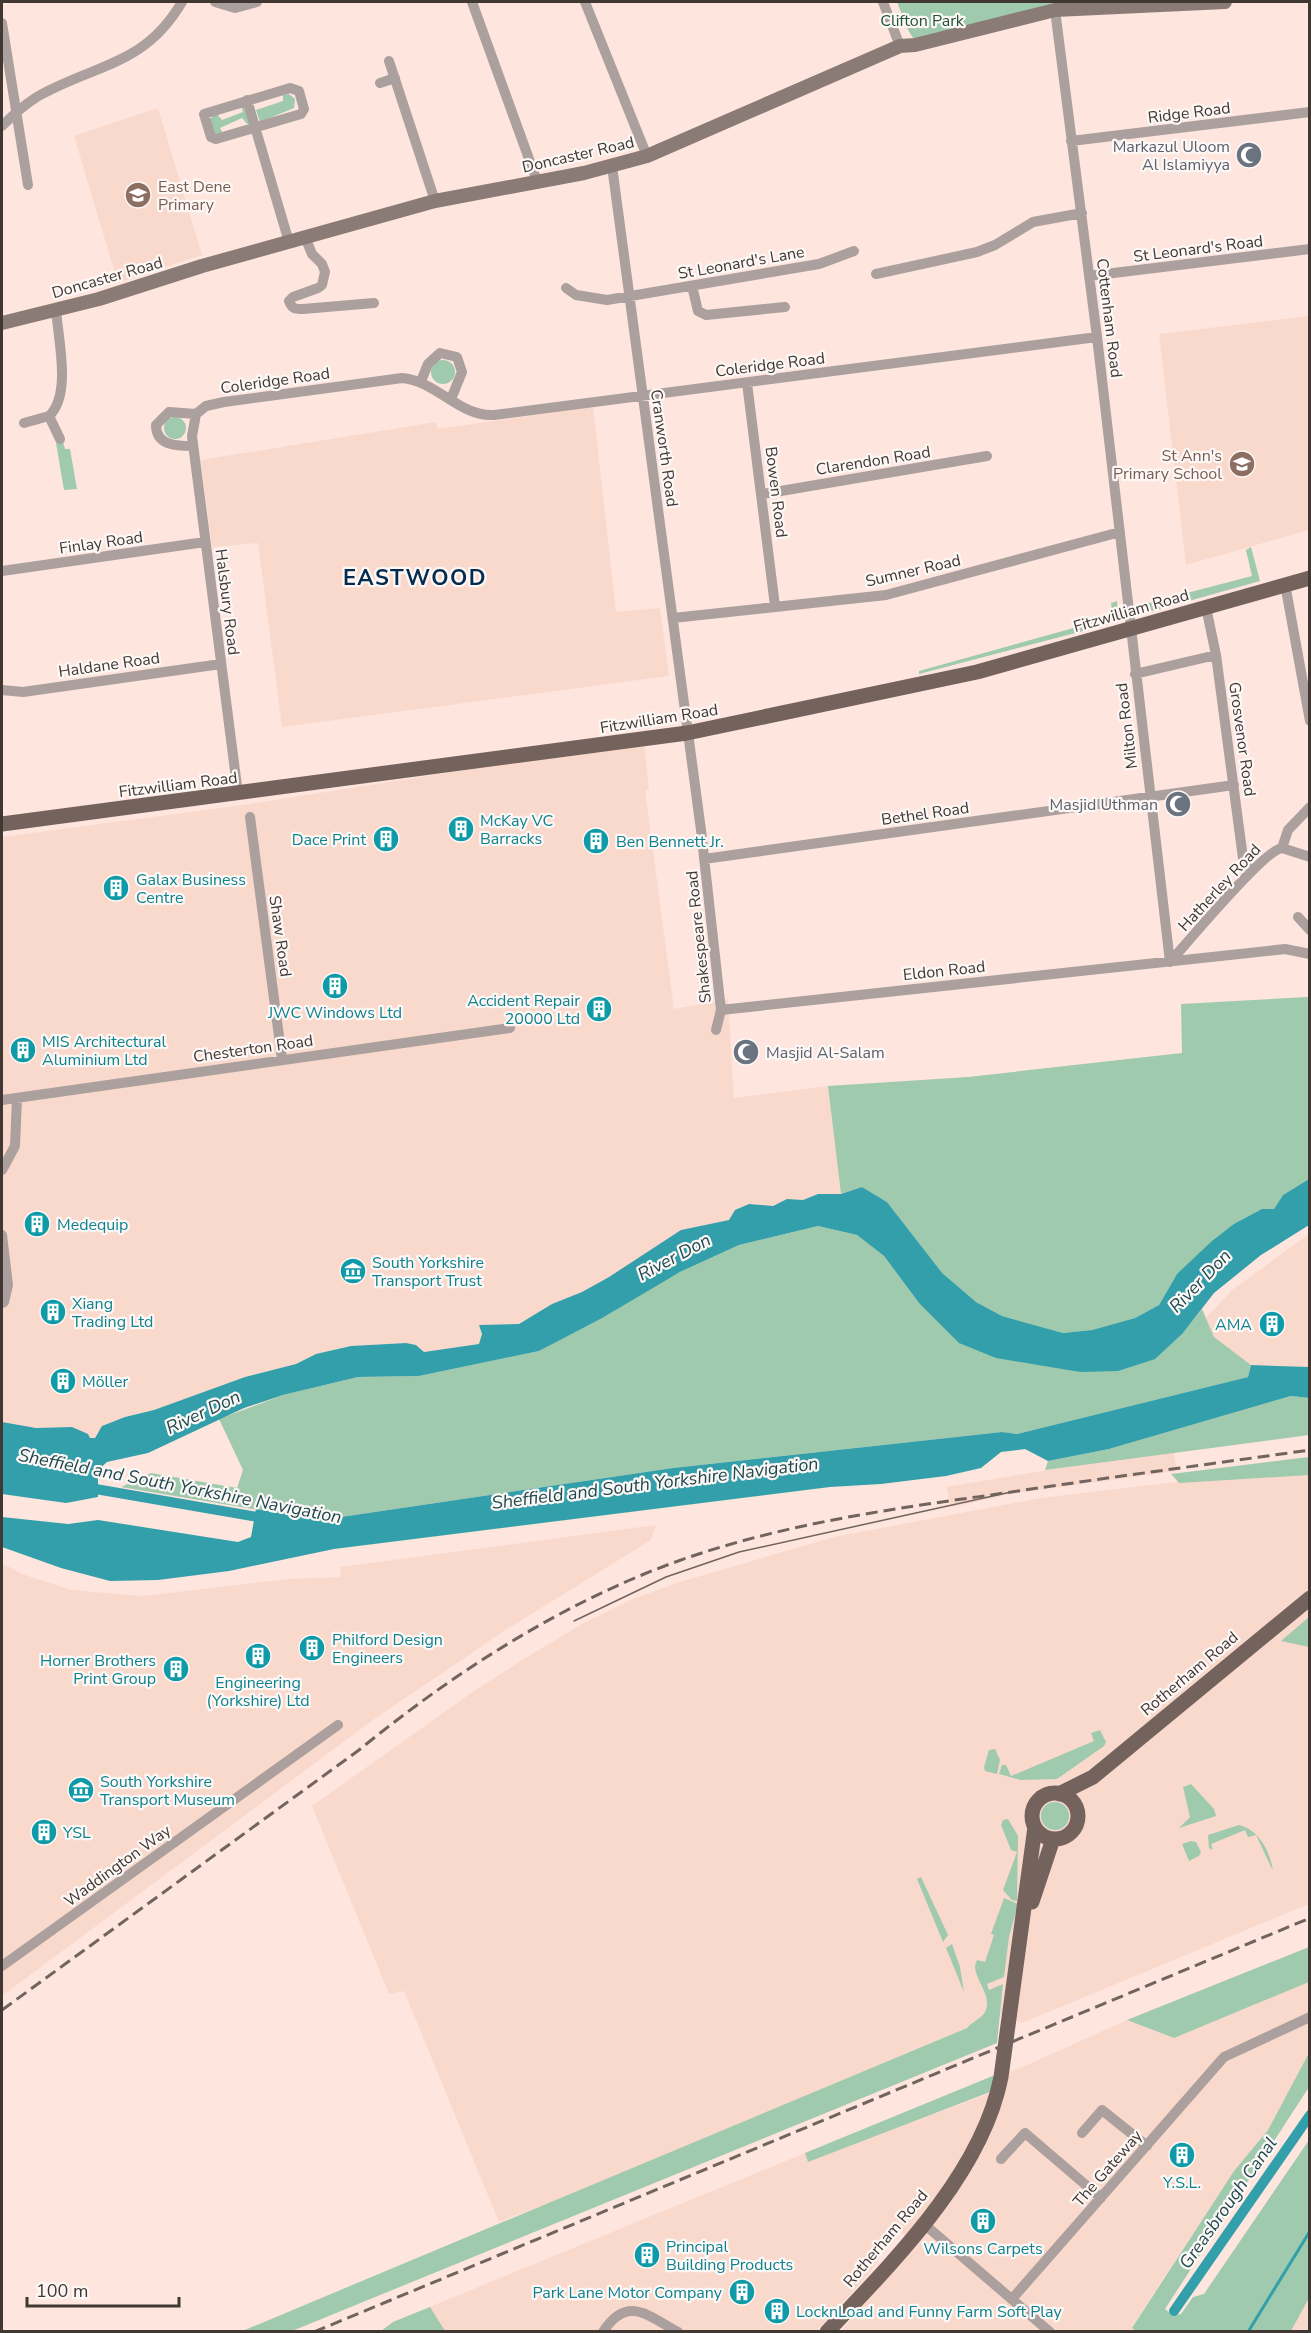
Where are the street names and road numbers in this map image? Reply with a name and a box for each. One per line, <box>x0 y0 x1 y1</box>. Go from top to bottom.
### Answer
street label: Ridge Road <box>1147 97 1232 129</box>
street label: Doncaster Road <box>520 131 636 179</box>
street label: St Leonard's Road <box>1132 230 1264 268</box>
street label: St Leonard's Lane <box>676 241 806 285</box>
street label: Doncaster Road <box>49 252 165 304</box>
street label: Cottenham Road <box>1091 257 1127 379</box>
street label: Coleridge Road <box>714 347 826 383</box>
street label: Coleridge Road <box>219 362 331 400</box>
street label: Cranworth Road <box>645 388 683 508</box>
street label: Clarendon Road <box>814 441 932 481</box>
street label: Bowen Road <box>759 445 793 539</box>
street label: Finlay Road <box>58 526 144 560</box>
street label: Halsbury Road <box>210 548 244 657</box>
street label: Sumner Road <box>863 549 963 593</box>
street label: Fitzwilliam Road <box>1071 584 1192 638</box>
street label: Haldane Road <box>57 647 161 683</box>
street label: Grosvenor Road <box>1223 680 1261 798</box>
street label: Milton Road <box>1111 681 1143 770</box>
street label: Fitzwilliam Road <box>599 699 720 739</box>
street label: Fitzwilliam Road <box>118 767 239 803</box>
street label: Bethel Road <box>880 797 971 831</box>
street label: Hatherley Road <box>1173 839 1266 936</box>
street label: Shakespeare Road <box>681 870 717 1004</box>
street label: Shaw Road <box>263 894 297 978</box>
street label: Eldon Road <box>902 956 986 986</box>
street label: Chesterton Road <box>192 1030 315 1068</box>
street label: Rotherham Road <box>1136 1626 1243 1721</box>
street label: Waddington Way <box>60 1819 176 1912</box>
street label: The Gateway <box>1068 2125 1148 2212</box>
street label: Rotherham Road <box>838 2185 933 2292</box>

